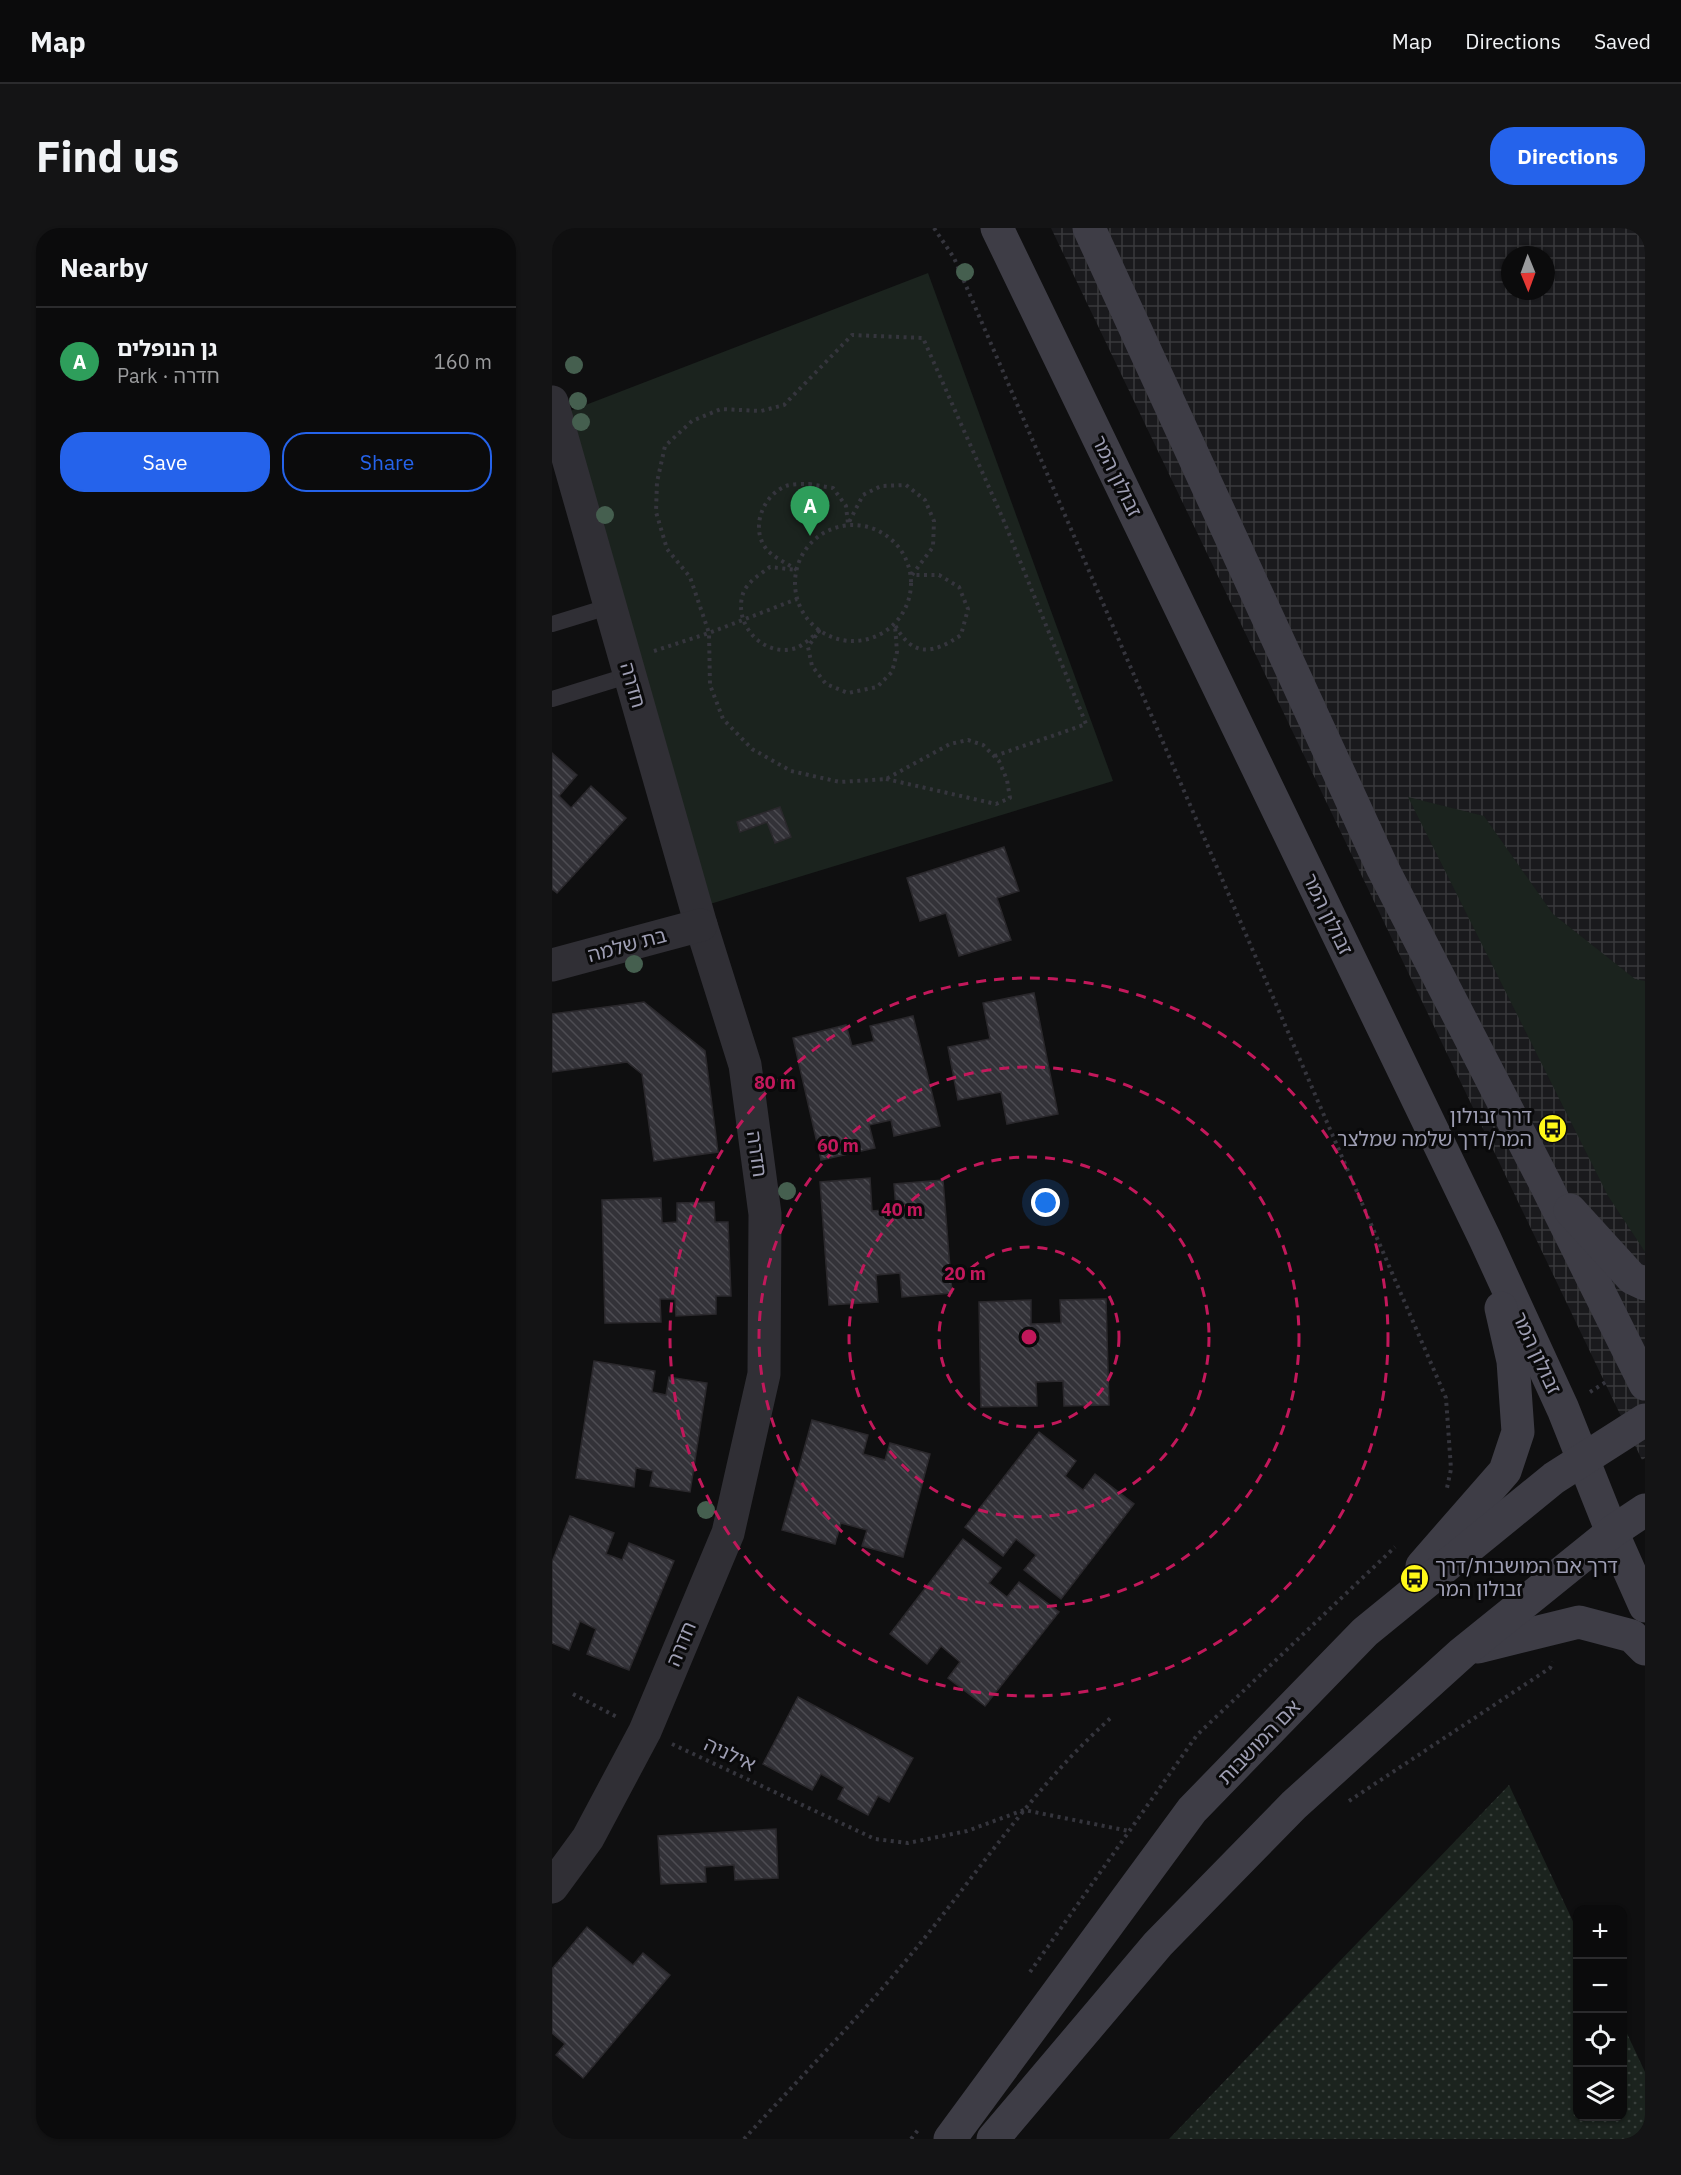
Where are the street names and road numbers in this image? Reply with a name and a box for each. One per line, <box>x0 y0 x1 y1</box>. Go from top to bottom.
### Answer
street label: זבולון המר <box>1086 430 1149 521</box>
street label: חדרה <box>614 659 653 711</box>
street label: זבולון המר <box>1297 868 1360 959</box>
street label: בת שלמה <box>584 921 669 968</box>
street label: חדרה <box>741 1129 774 1179</box>
street label: זבולון המר <box>1507 1307 1568 1398</box>
street label: חדרה <box>659 1617 702 1670</box>
street label: אם המושבות <box>1211 1693 1306 1790</box>
street label: אילניה <box>700 1730 760 1777</box>

